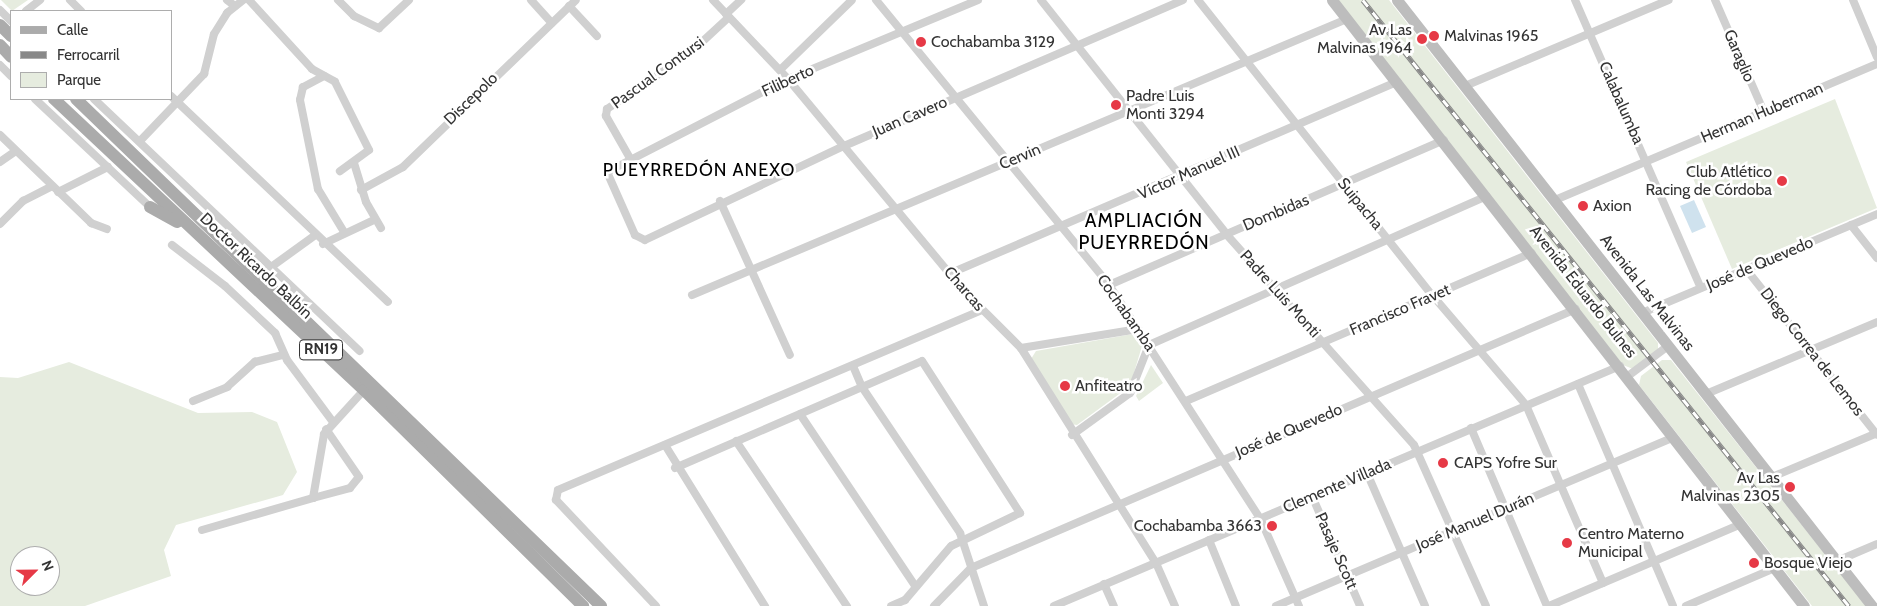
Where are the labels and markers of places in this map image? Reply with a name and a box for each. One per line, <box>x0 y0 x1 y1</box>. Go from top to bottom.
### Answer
place label: Av Las Malvinas 1964 <box>1317 20 1412 58</box>
place label: Malvinas 1965 <box>1444 26 1538 46</box>
marker: Malvinas 1965 <box>1428 30 1440 42</box>
place label: Cochabamba 3129 <box>931 32 1055 52</box>
marker: Av Las Malvinas 1964 <box>1416 33 1428 45</box>
marker: Cochabamba 3129 <box>915 36 927 48</box>
place label: Padre Luis Monti 3294 <box>1126 86 1204 124</box>
marker: Padre Luis Monti 3294 <box>1110 99 1122 111</box>
place label: Club Atlético Racing de Córdoba <box>1645 162 1772 200</box>
marker: Club Atlético Racing de Córdoba <box>1776 175 1788 187</box>
place label: Axion <box>1593 196 1632 216</box>
marker: Axion <box>1577 200 1589 212</box>
place label: Anfiteatro <box>1075 376 1142 396</box>
marker: Anfiteatro <box>1059 380 1071 392</box>
place label: CAPS Yofre Sur <box>1454 453 1557 473</box>
marker: CAPS Yofre Sur <box>1436 456 1450 470</box>
place label: Av Las Malvinas 2305 <box>1681 468 1780 506</box>
marker: Av Las Malvinas 2305 <box>1784 481 1796 493</box>
place label: Cochabamba 3663 <box>1134 516 1262 536</box>
marker: Cochabamba 3663 <box>1266 520 1278 532</box>
place label: Centro Materno Municipal <box>1578 524 1684 562</box>
marker: Centro Materno Municipal <box>1560 536 1574 550</box>
place label: Bosque Viejo <box>1764 553 1852 573</box>
marker: Bosque Viejo <box>1748 557 1760 569</box>

